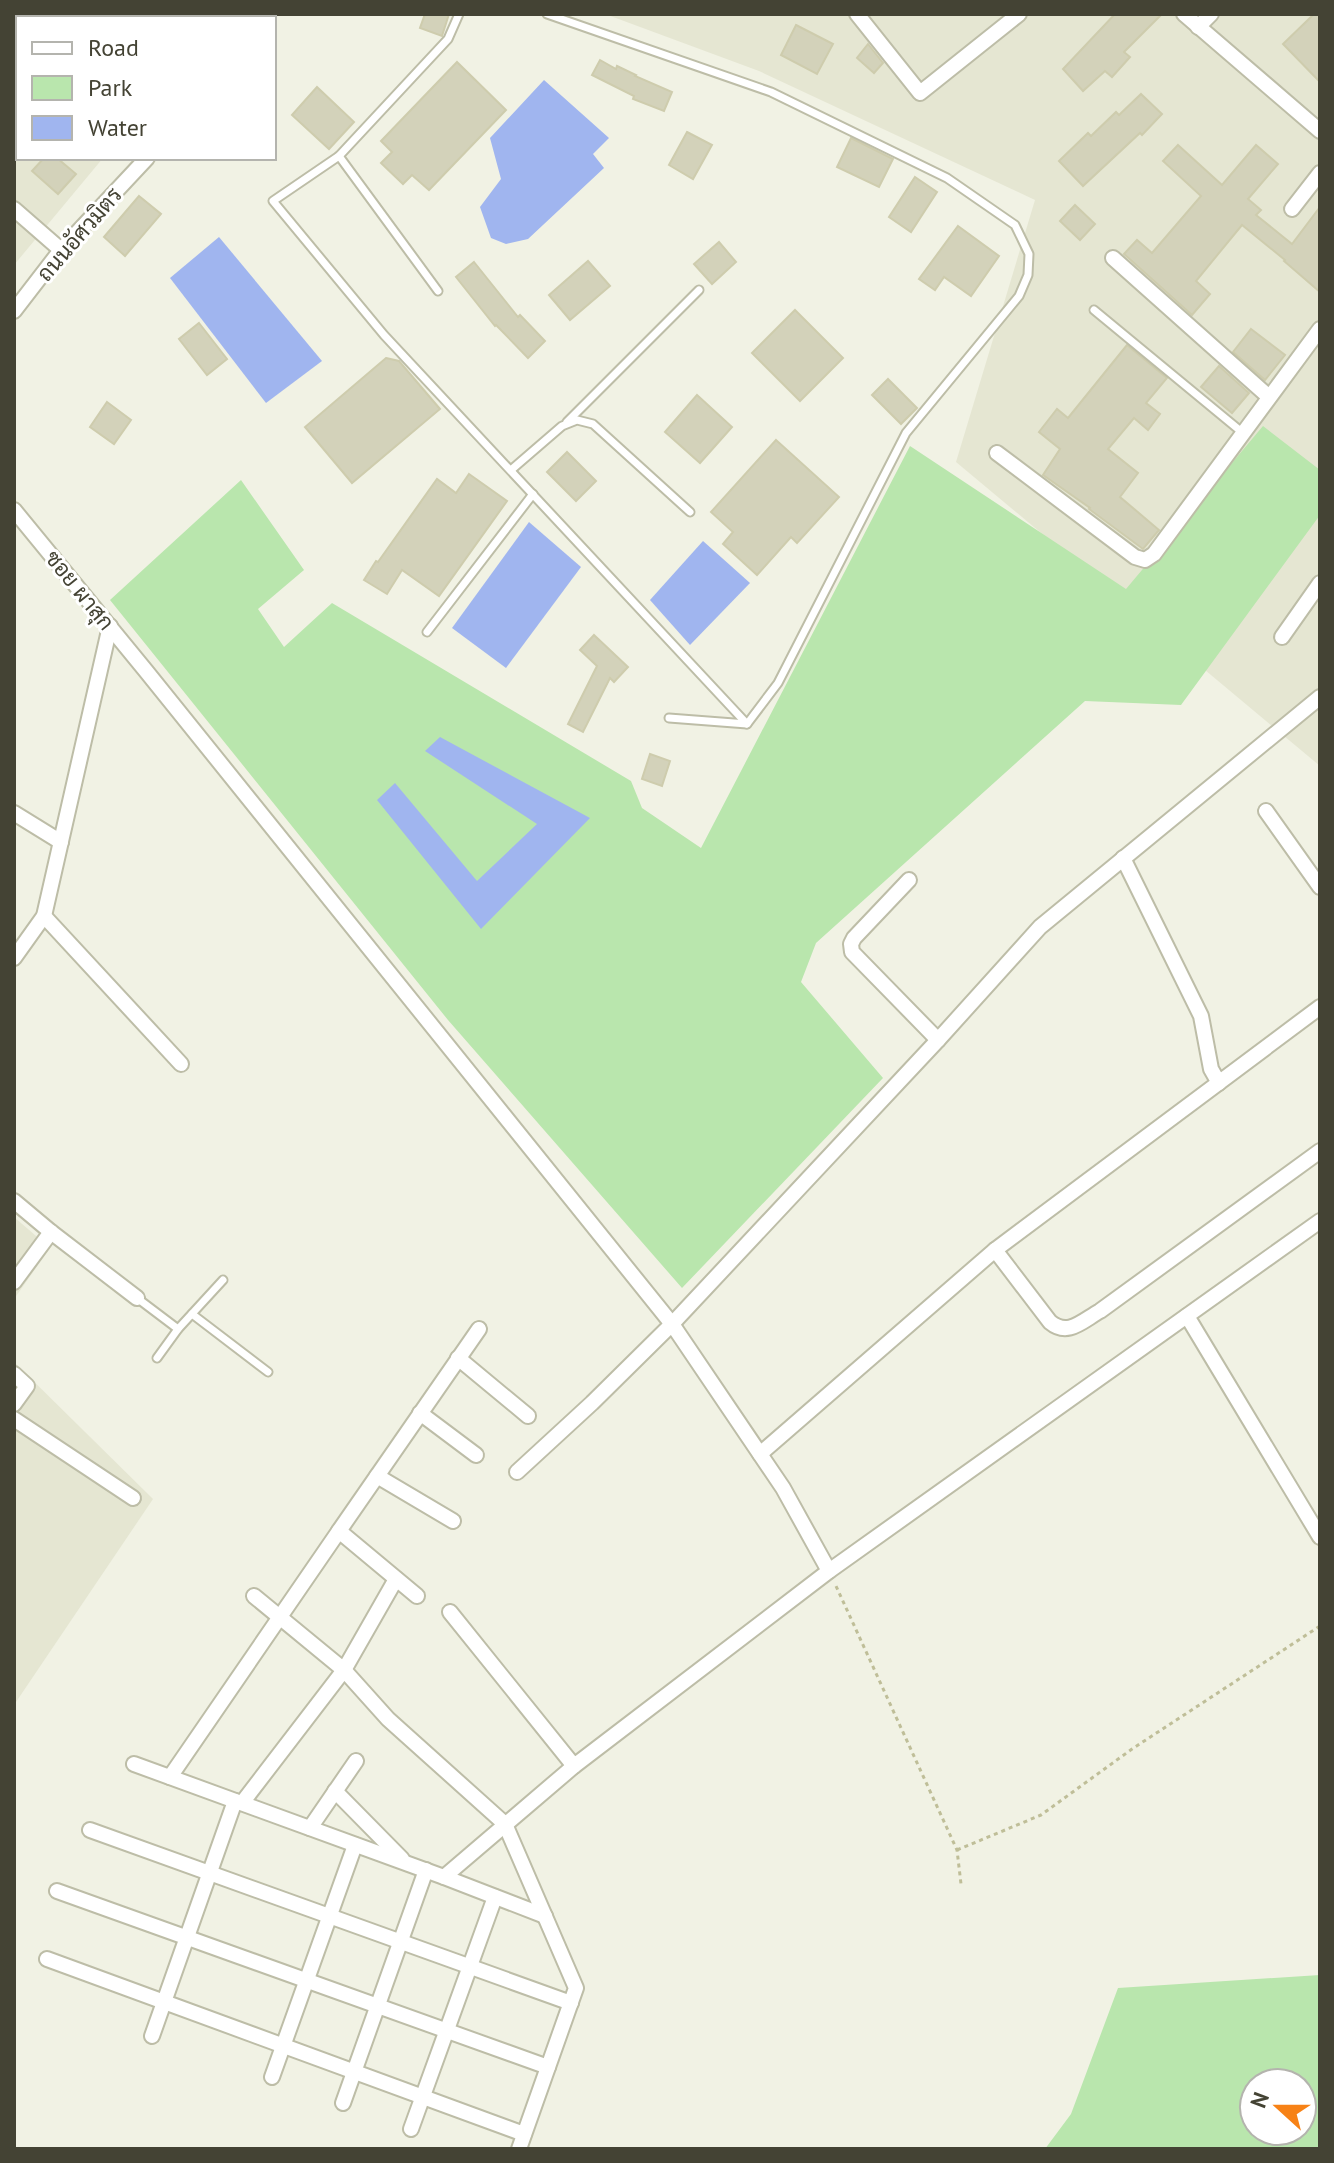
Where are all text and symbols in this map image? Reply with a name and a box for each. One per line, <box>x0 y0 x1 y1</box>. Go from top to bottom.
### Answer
legend <box>16 16 276 160</box>
text: Road <box>88 32 139 63</box>
text: Park <box>88 72 133 103</box>
text: Water <box>88 112 147 143</box>
street label: ถนนอัศวมิตร <box>30 181 128 287</box>
street label: ซอย ผาสุก <box>38 544 121 637</box>
north arrow <box>1238 2067 1318 2147</box>
text: N <box>1244 2088 1275 2112</box>

